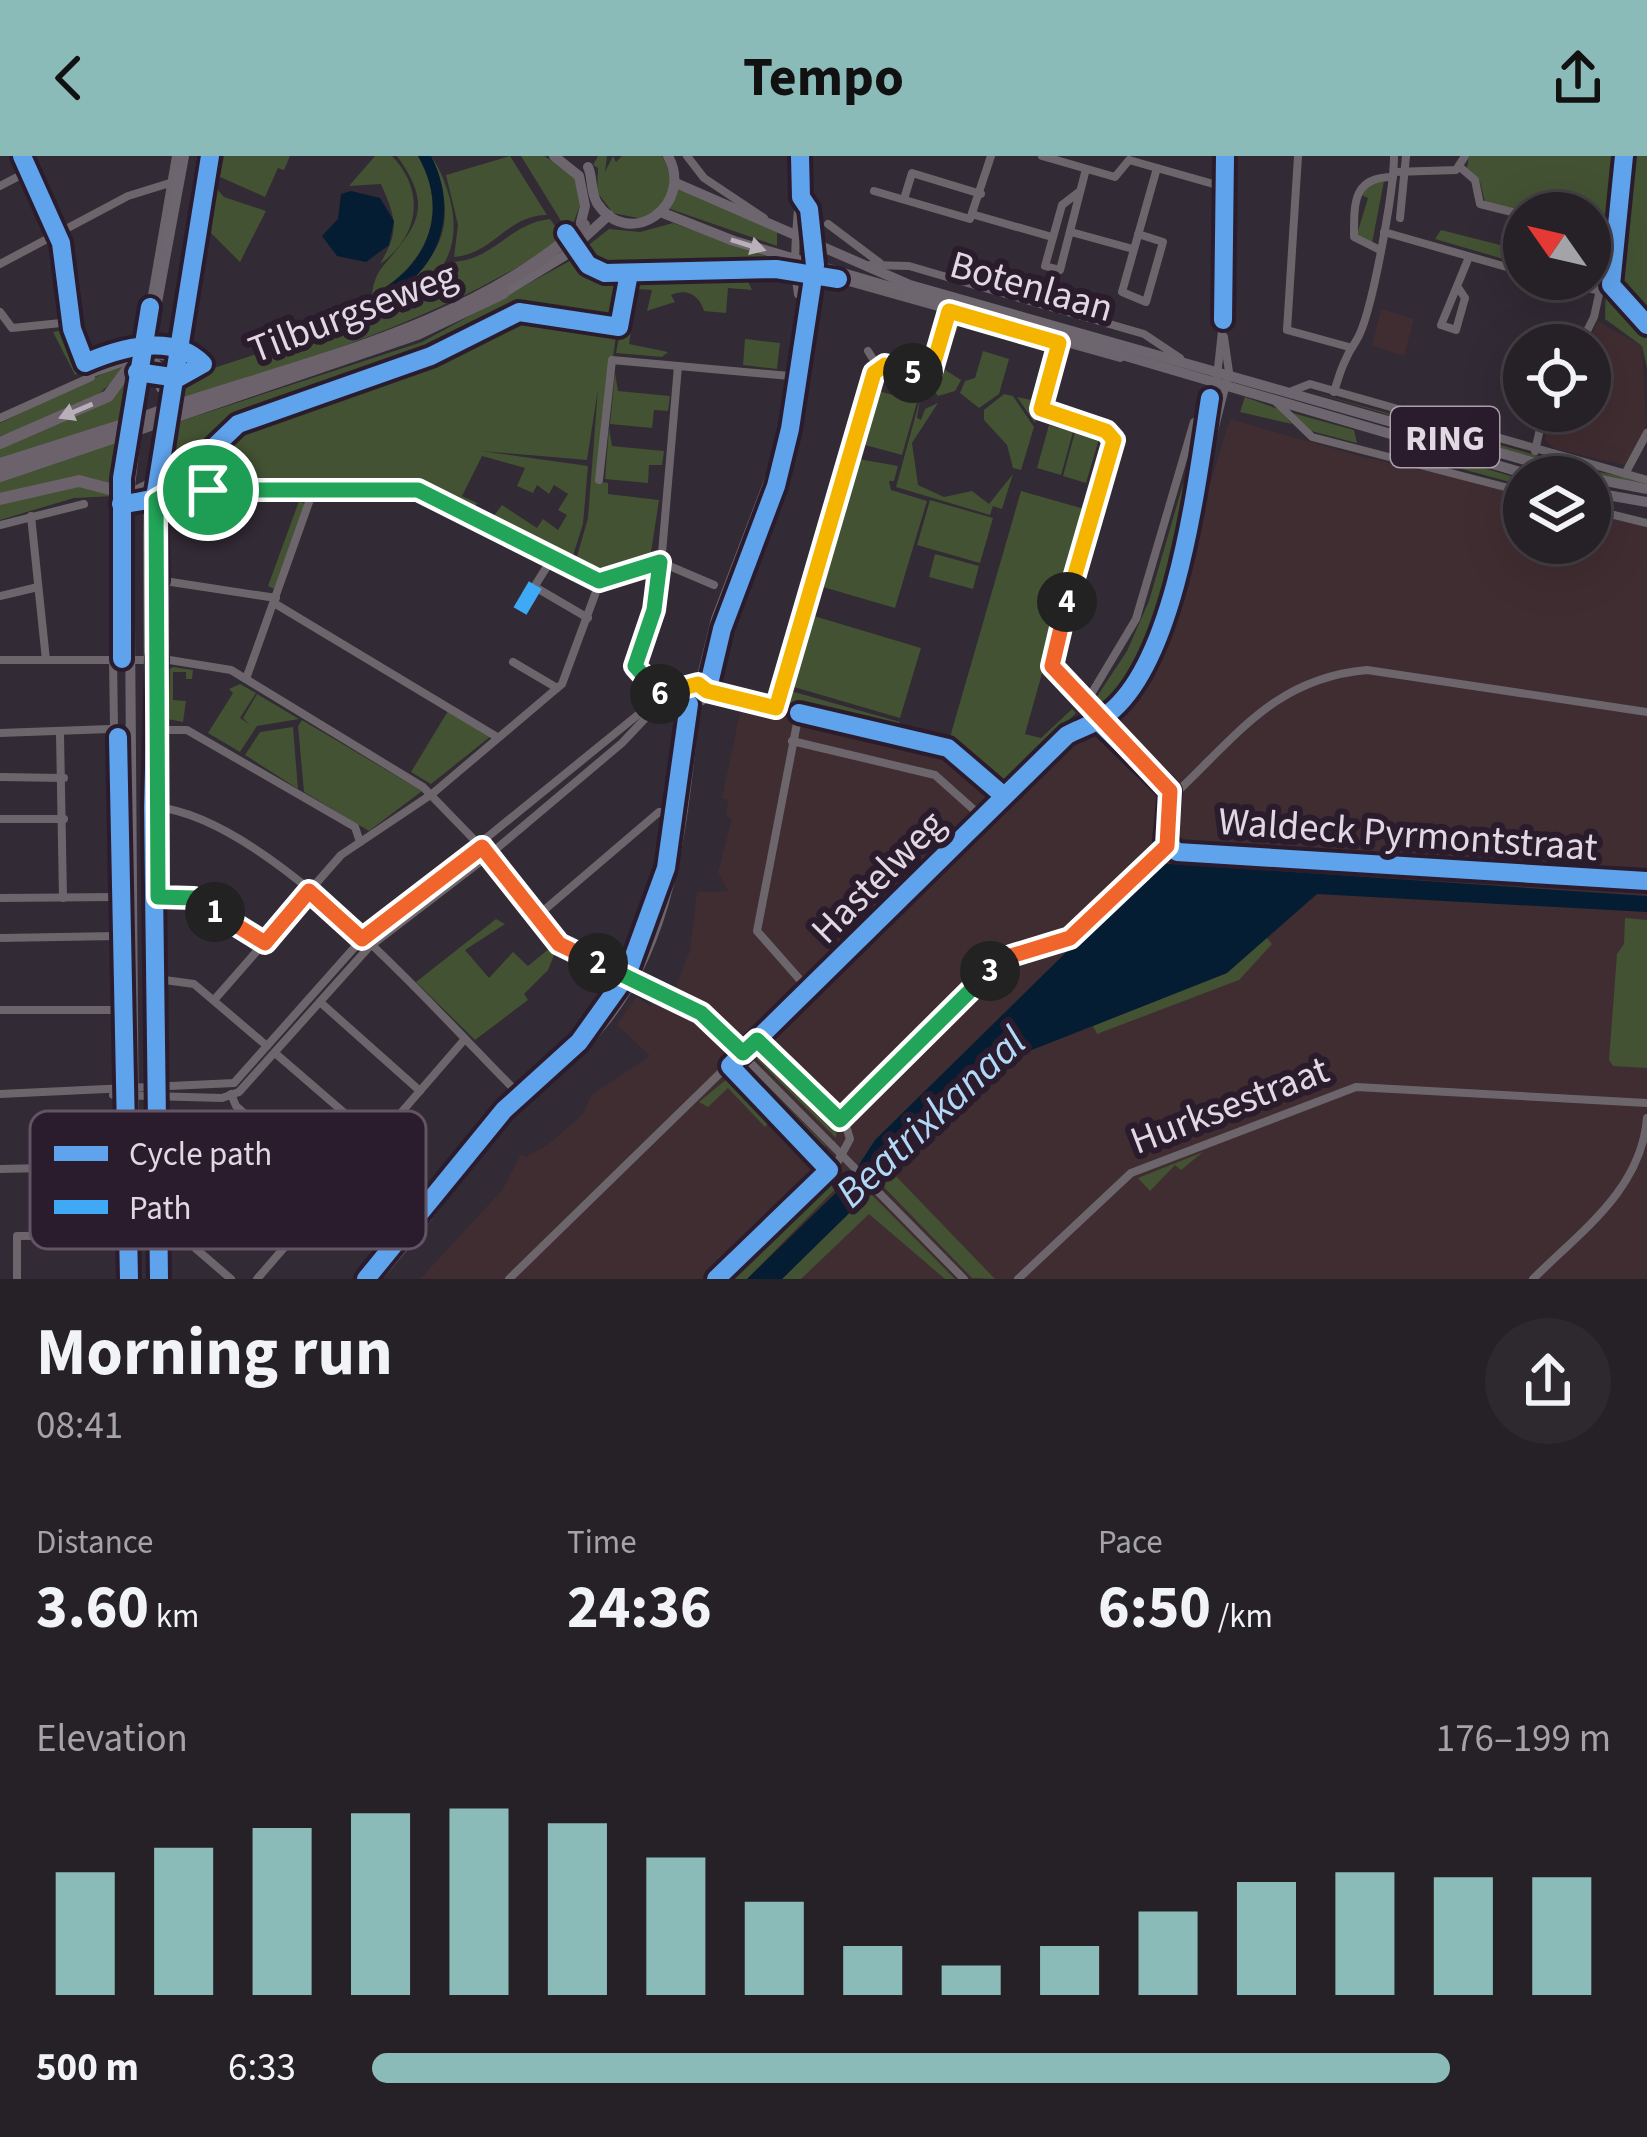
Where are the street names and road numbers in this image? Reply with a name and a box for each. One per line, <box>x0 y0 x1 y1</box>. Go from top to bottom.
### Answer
street label: Botenlaan <box>943 237 1120 337</box>
street label: Tilburgseweg <box>241 247 465 378</box>
road number: RING <box>1391 407 1499 467</box>
street label: Waldeck Pyrmontstraat <box>1216 794 1599 876</box>
street label: Hastelweg <box>799 798 958 957</box>
street label: Hurksestraat <box>1122 1042 1337 1169</box>

